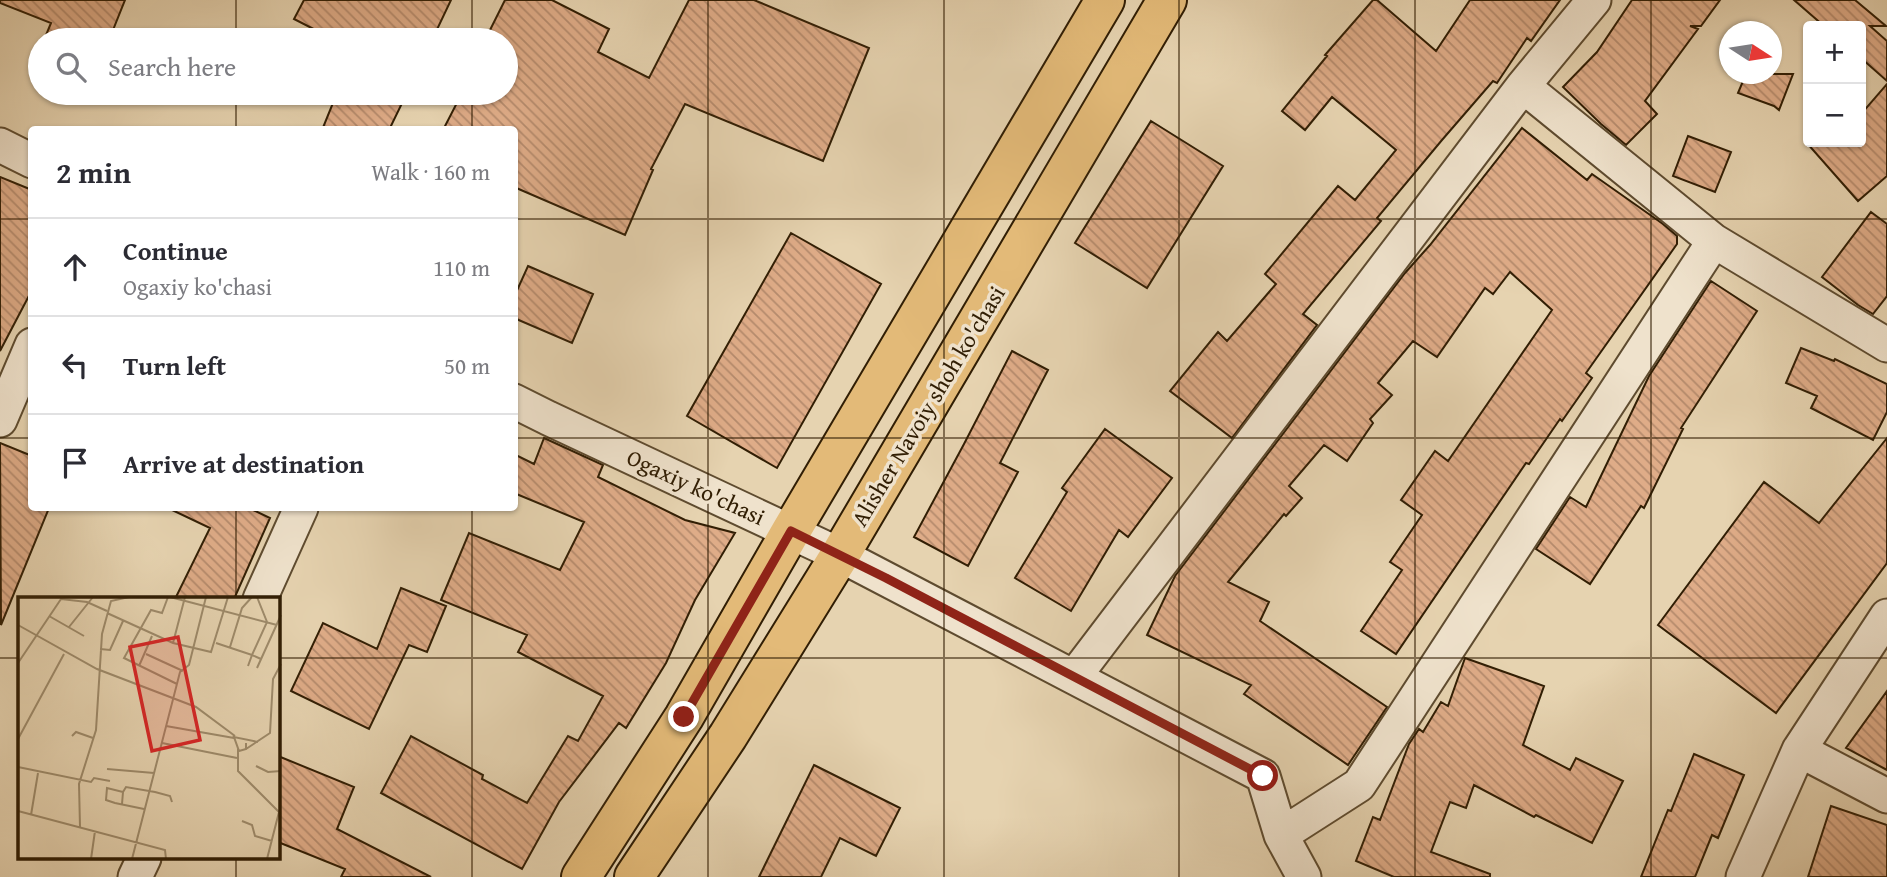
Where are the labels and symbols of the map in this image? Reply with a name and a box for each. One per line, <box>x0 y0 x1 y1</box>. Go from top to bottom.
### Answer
north arrow <box>1719 21 1782 84</box>
street label: Alisher Navoiy shoh ko'chasi <box>843 279 1013 532</box>
street label: Ogaxiy ko'chasi <box>622 440 771 533</box>
inset map <box>18 597 280 860</box>
route end <box>668 701 699 732</box>
route start <box>1247 760 1278 791</box>

